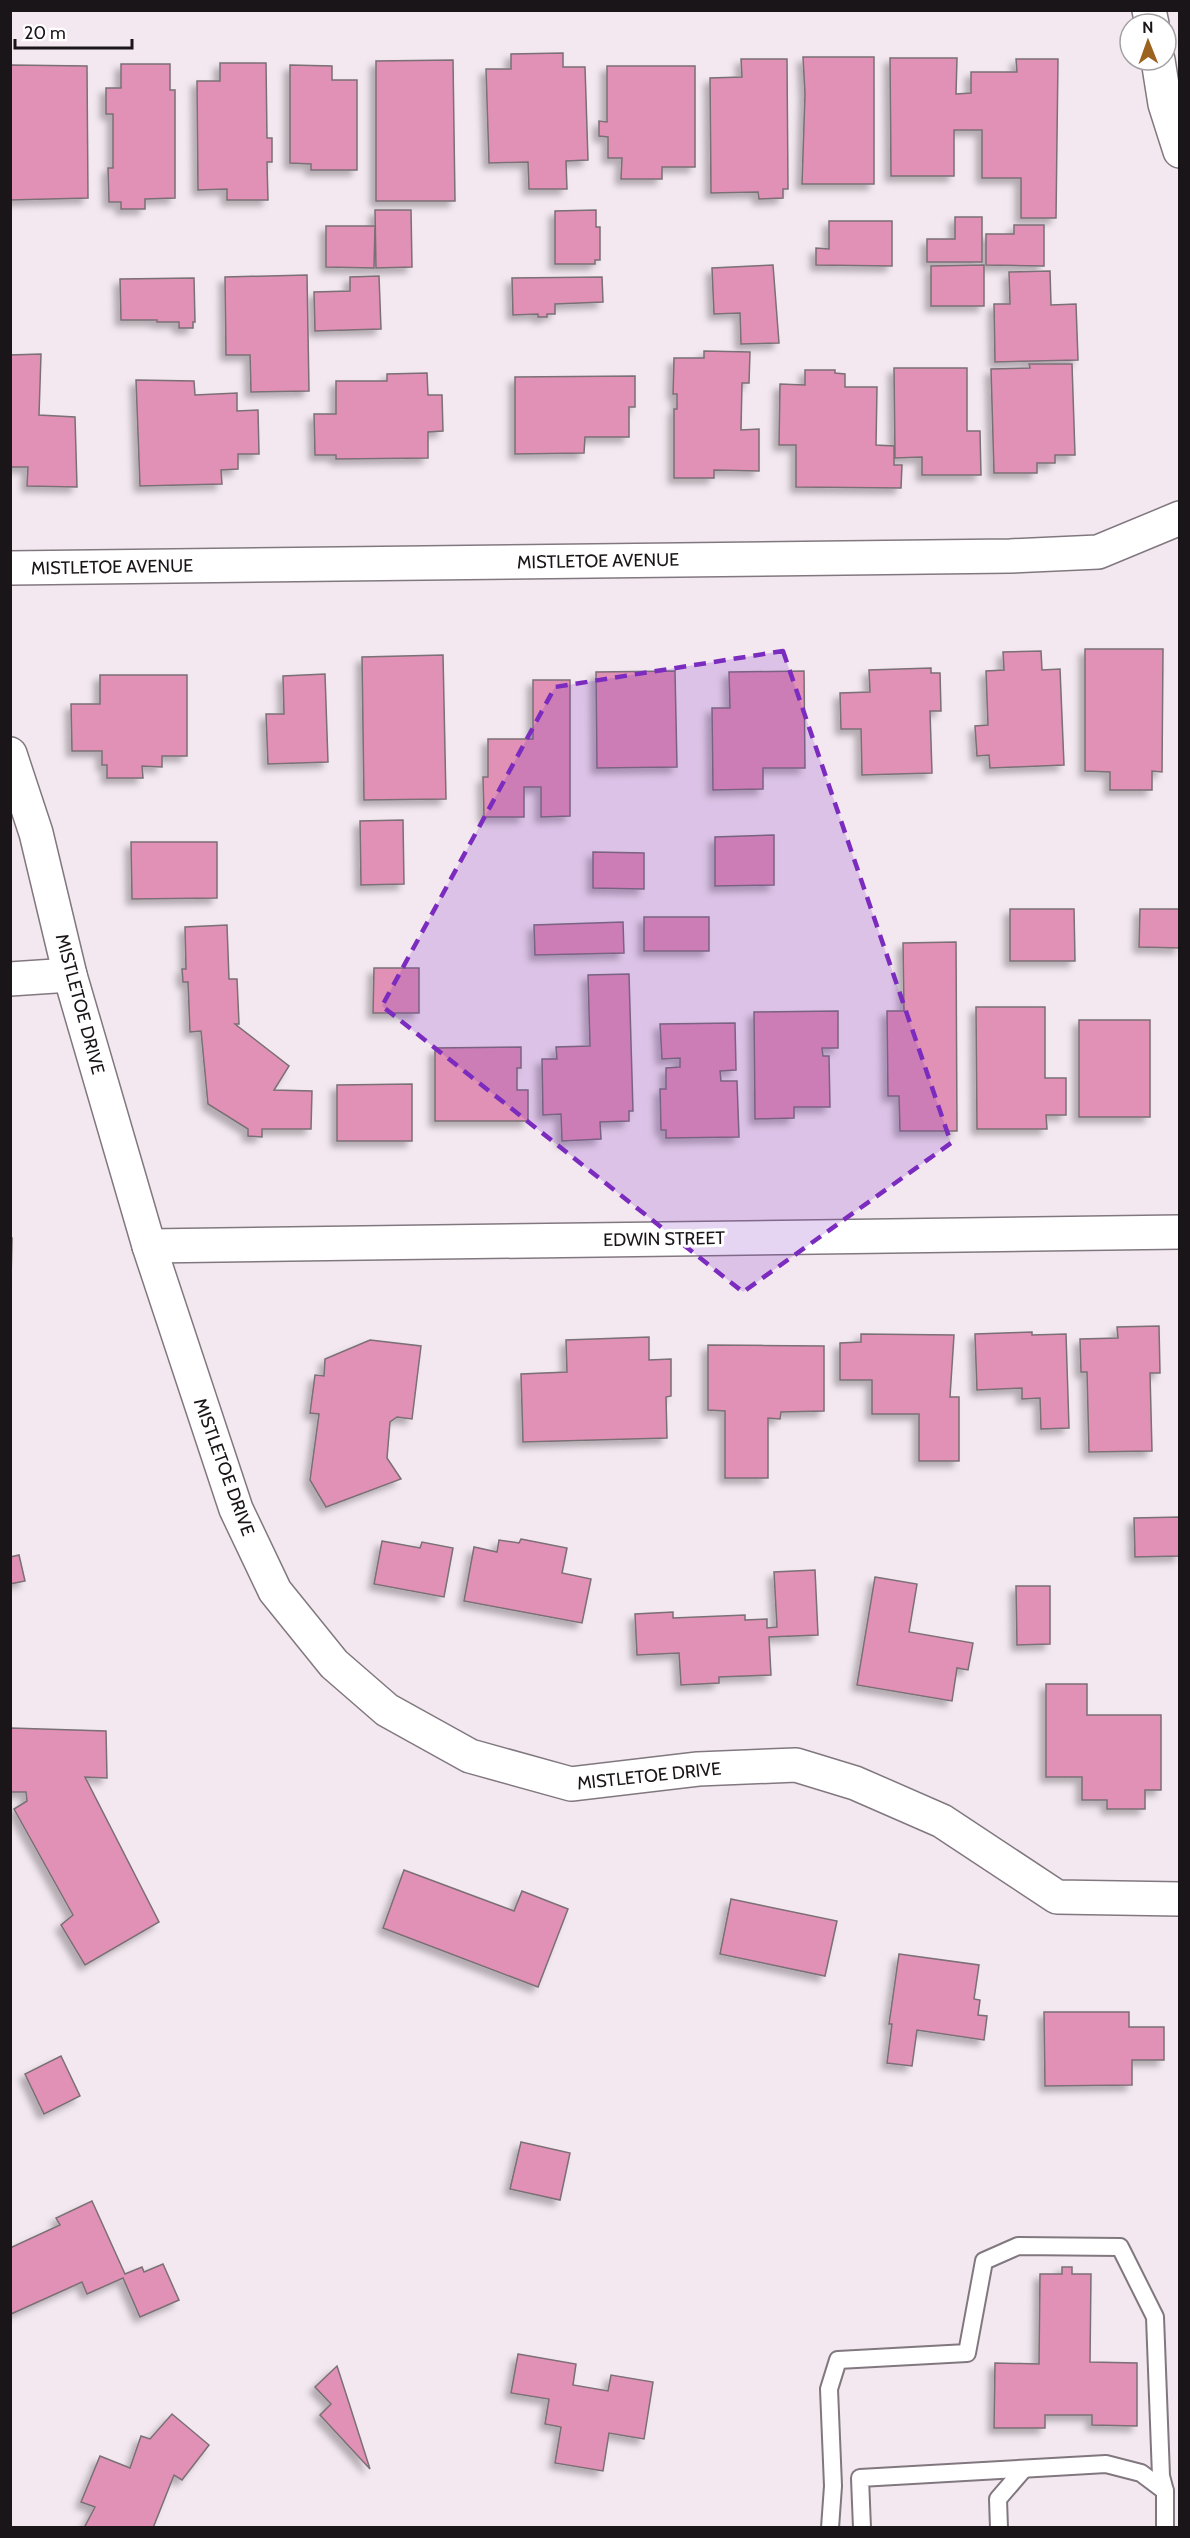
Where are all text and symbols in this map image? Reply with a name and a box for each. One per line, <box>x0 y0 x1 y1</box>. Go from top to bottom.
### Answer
scale bar <box>15 12 132 50</box>
north arrow <box>1118 12 1178 72</box>
text: N <box>1142 18 1154 37</box>
text: 20 m <box>24 22 66 44</box>
street label: MISTLETOE AVENUE <box>517 549 679 573</box>
street label: MISTLETOE AVENUE <box>31 555 193 579</box>
street label: MISTLETOE DRIVE <box>51 931 109 1077</box>
street label: EDWIN STREET <box>603 1227 725 1251</box>
street label: MISTLETOE DRIVE <box>189 1395 259 1539</box>
street label: MISTLETOE DRIVE <box>576 1757 722 1795</box>

